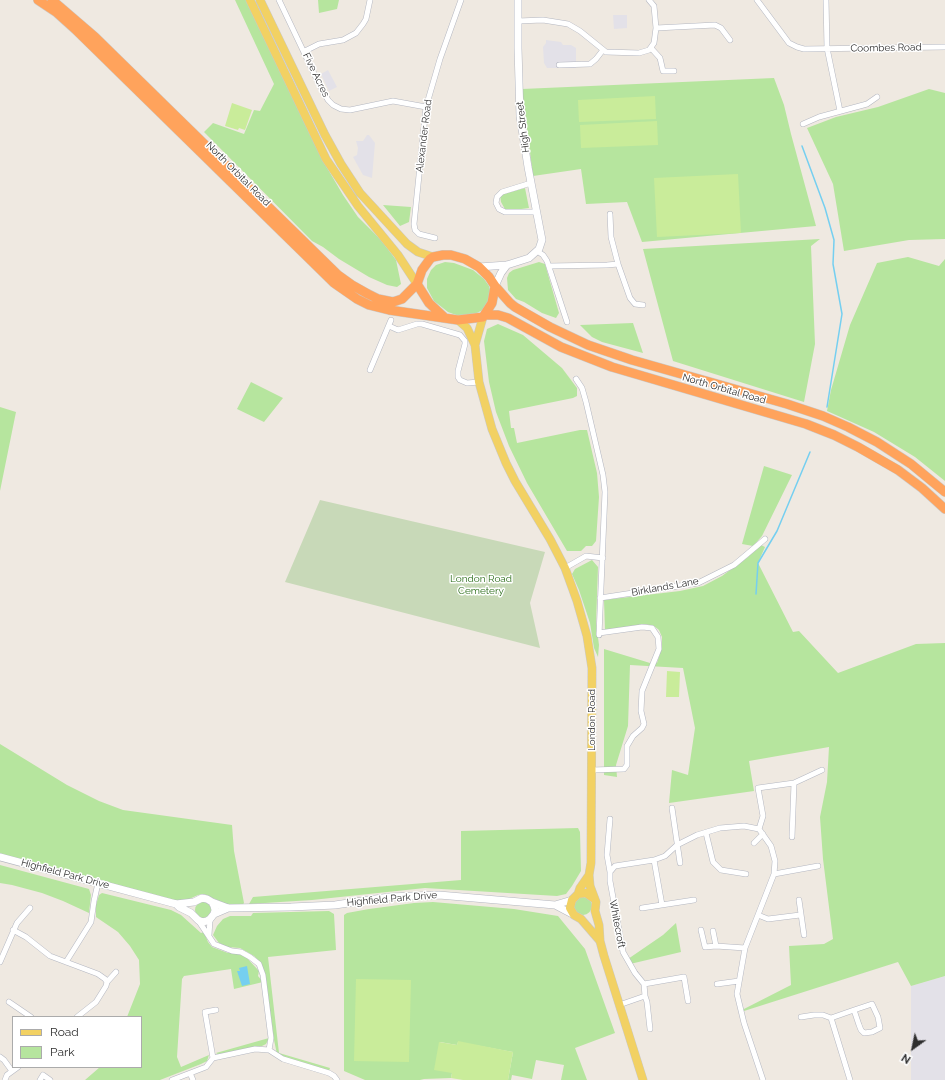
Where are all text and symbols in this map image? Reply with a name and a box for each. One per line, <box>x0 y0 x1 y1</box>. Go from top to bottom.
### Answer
street label: Coombes Road <box>850 41 922 55</box>
street label: Five Acres <box>300 51 332 99</box>
street label: Alexander Road <box>414 99 434 173</box>
street label: High Street <box>514 101 532 153</box>
street label: North Orbital Road <box>203 139 273 209</box>
street label: North Orbital Road <box>681 371 767 407</box>
park label: London Road Cemetery <box>450 573 512 596</box>
street label: Birklands Lane <box>630 575 700 599</box>
street label: London Road <box>586 689 598 751</box>
street label: Highfield Park Drive <box>20 856 110 892</box>
street label: Highfield Park Drive <box>346 889 438 909</box>
street label: Whitecroft <box>606 899 628 949</box>
legend <box>12 1016 142 1068</box>
text: Road <box>50 1025 79 1039</box>
north arrow <box>893 1028 933 1068</box>
text: Park <box>50 1045 75 1059</box>
text: N <box>899 1051 913 1066</box>

